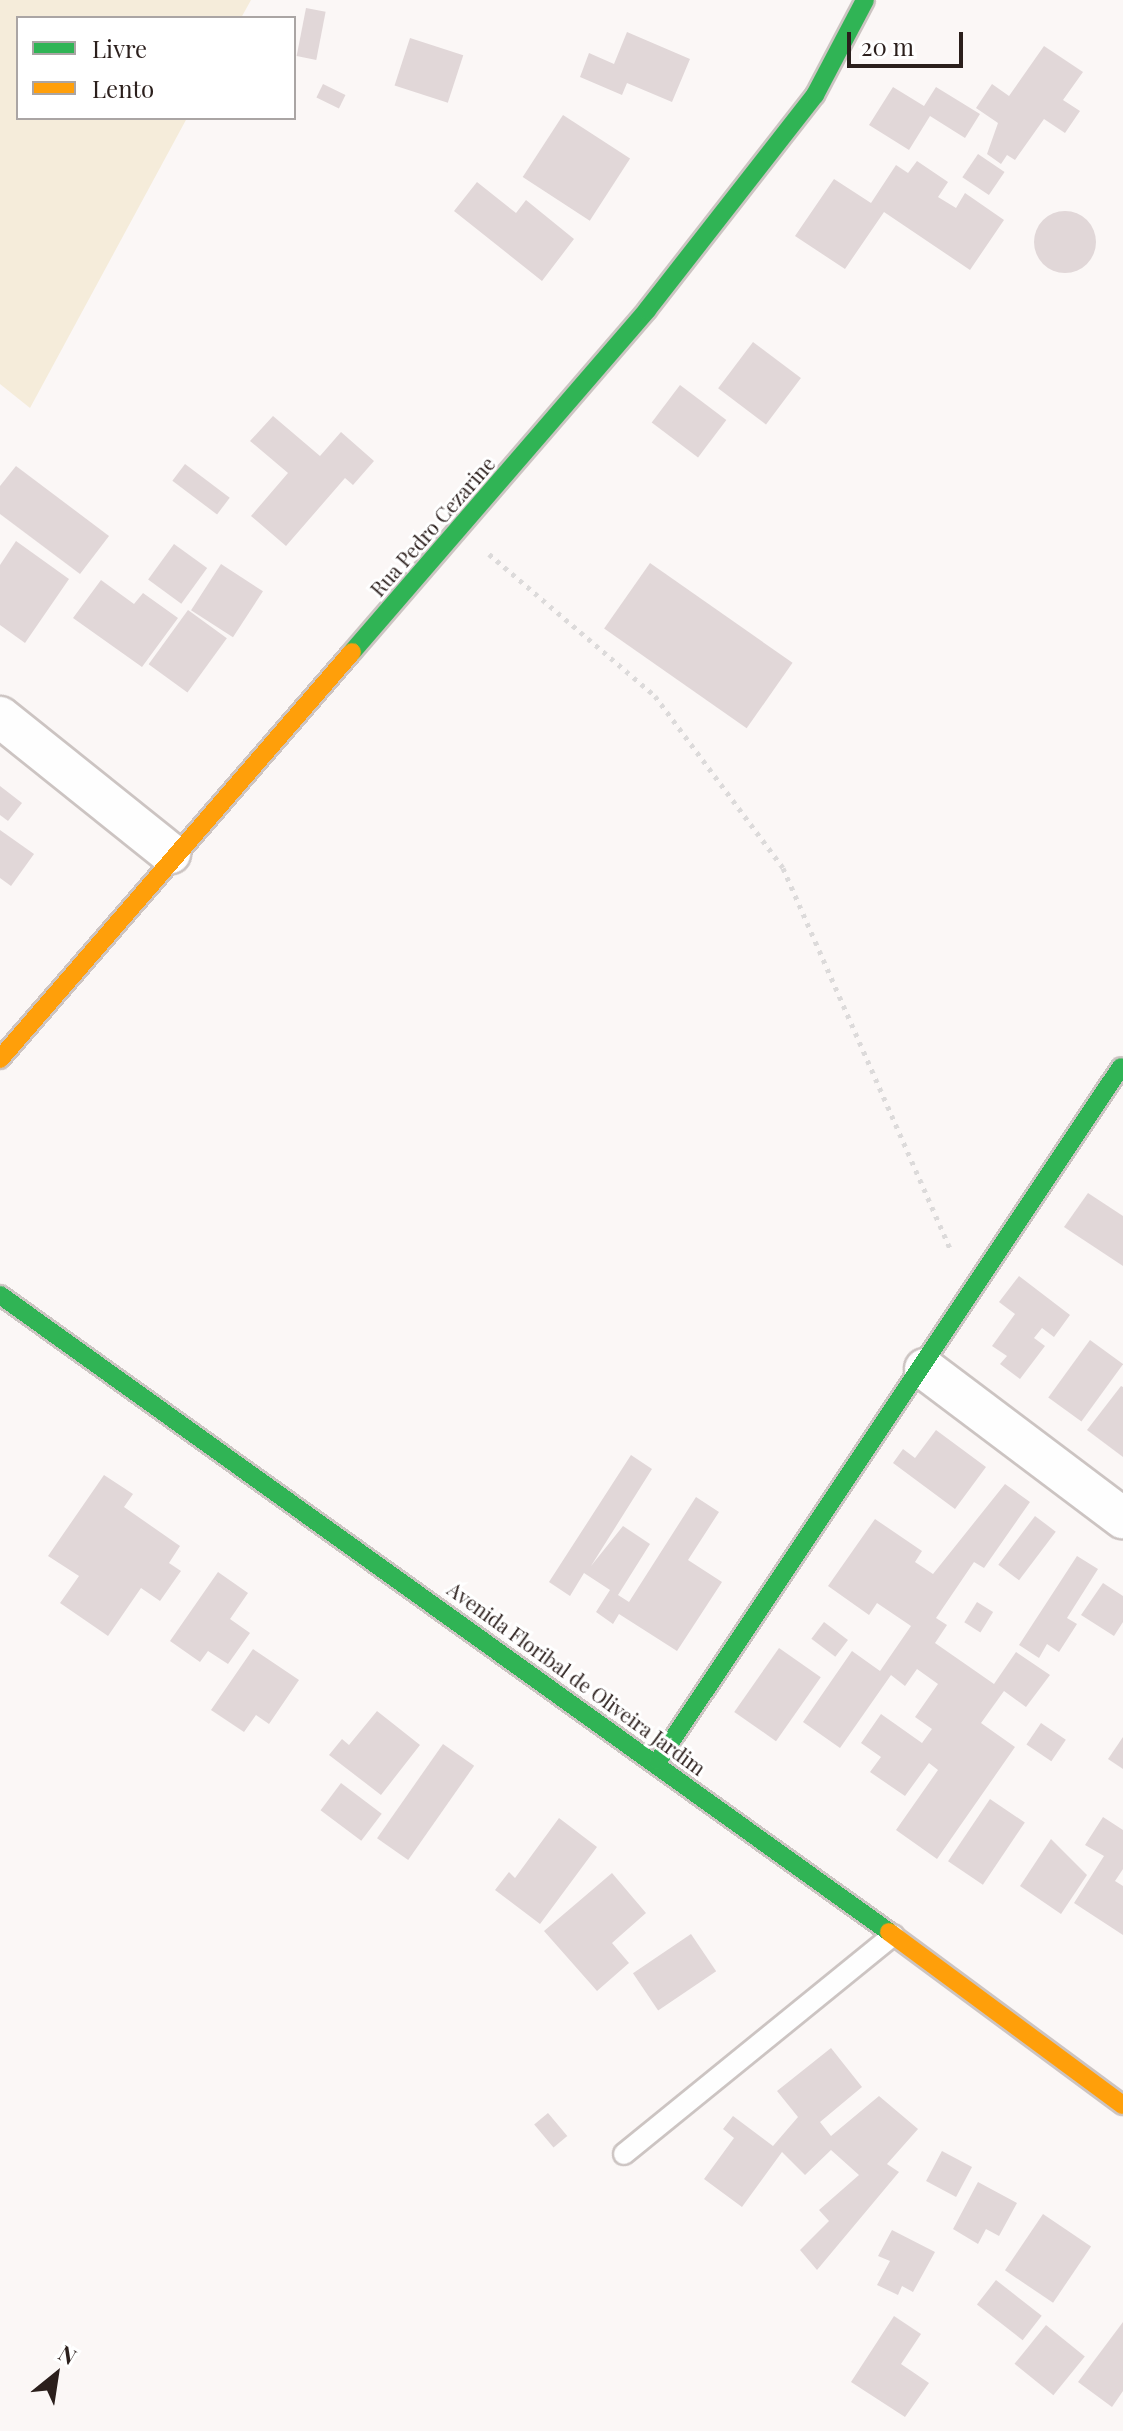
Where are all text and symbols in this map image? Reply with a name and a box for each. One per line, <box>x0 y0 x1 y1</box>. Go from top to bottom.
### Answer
legend <box>16 16 296 120</box>
scale bar <box>851 16 967 66</box>
text: 20 m <box>861 30 914 62</box>
text: Livre <box>92 32 147 64</box>
text: Lento <box>92 72 154 104</box>
street label: Rua Pedro Cezarine <box>365 451 499 601</box>
street label: Avenida Floribal de Oliveira Jardim <box>443 1576 711 1780</box>
north arrow <box>16 2335 96 2415</box>
text: N <box>54 2337 82 2371</box>

